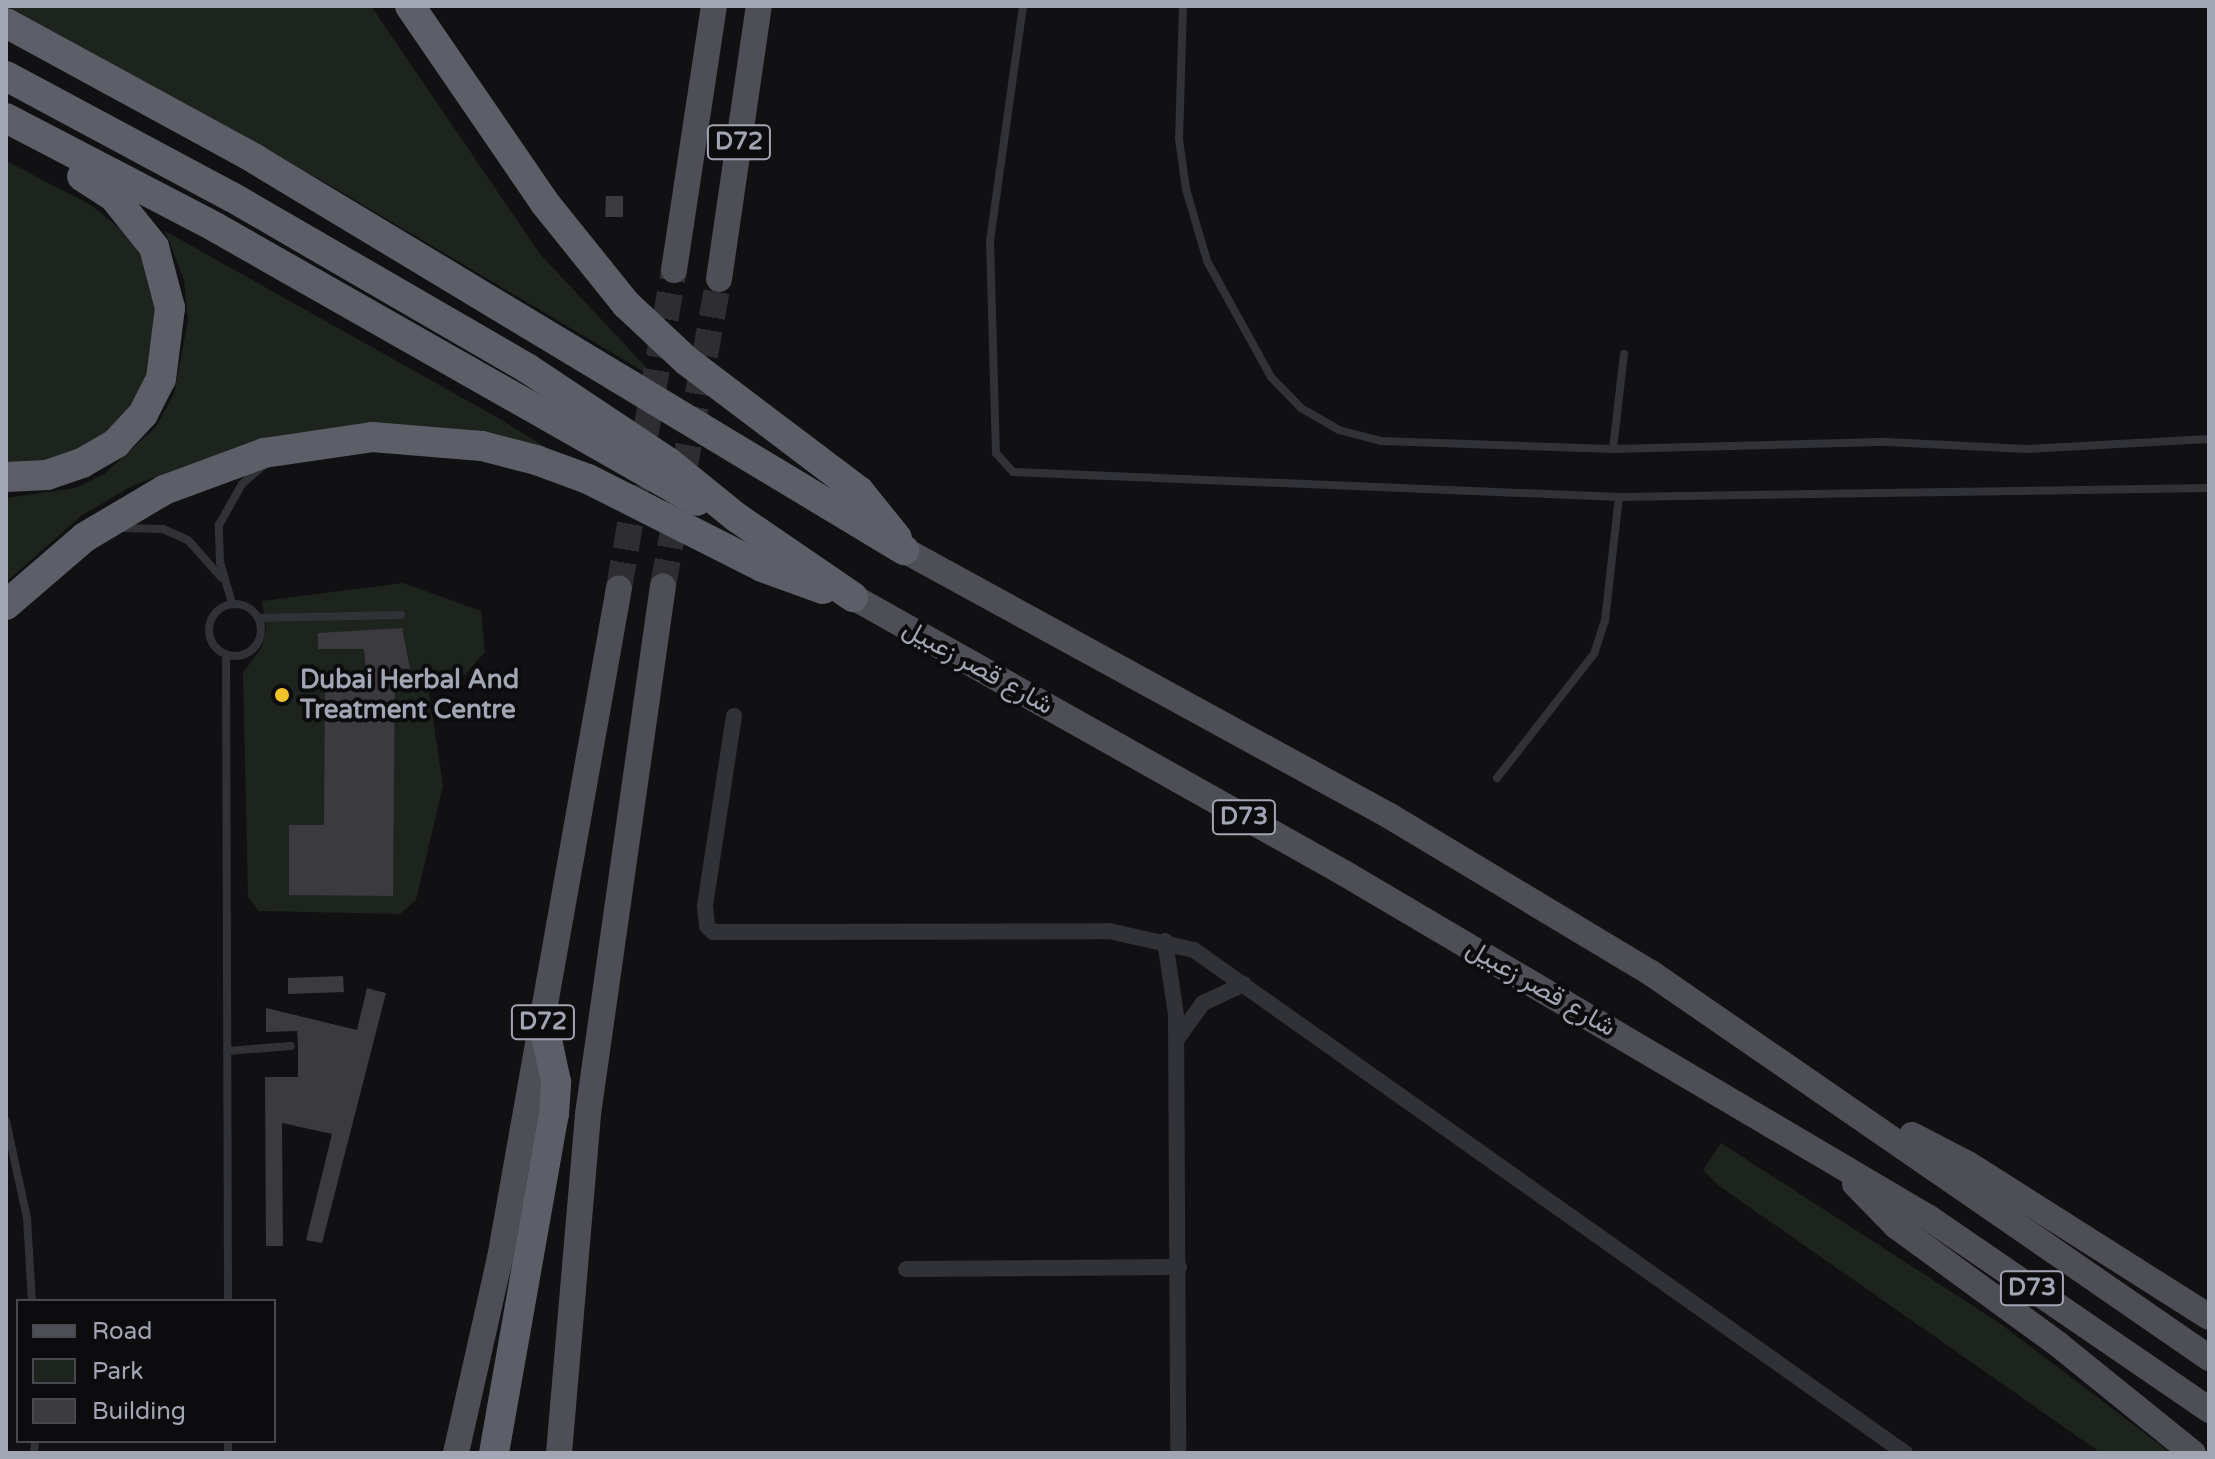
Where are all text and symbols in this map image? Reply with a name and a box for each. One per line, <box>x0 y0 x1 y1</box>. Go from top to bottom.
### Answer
road number: D72 <box>705 122 773 162</box>
street label: شارع قصر زعبيل <box>897 613 1059 721</box>
place label: Dubai Herbal And Treatment Centre <box>300 664 519 726</box>
marker: Dubai Herbal And Treatment Centre <box>271 684 293 706</box>
road number: D73 <box>1210 797 1278 837</box>
street label: شارع قصر زعبيل <box>1461 933 1621 1043</box>
road number: D72 <box>509 1002 577 1042</box>
road number: D73 <box>1998 1268 2066 1308</box>
legend <box>16 1299 276 1443</box>
text: Road <box>92 1317 152 1346</box>
text: Park <box>92 1357 143 1386</box>
text: Building <box>92 1397 186 1426</box>

